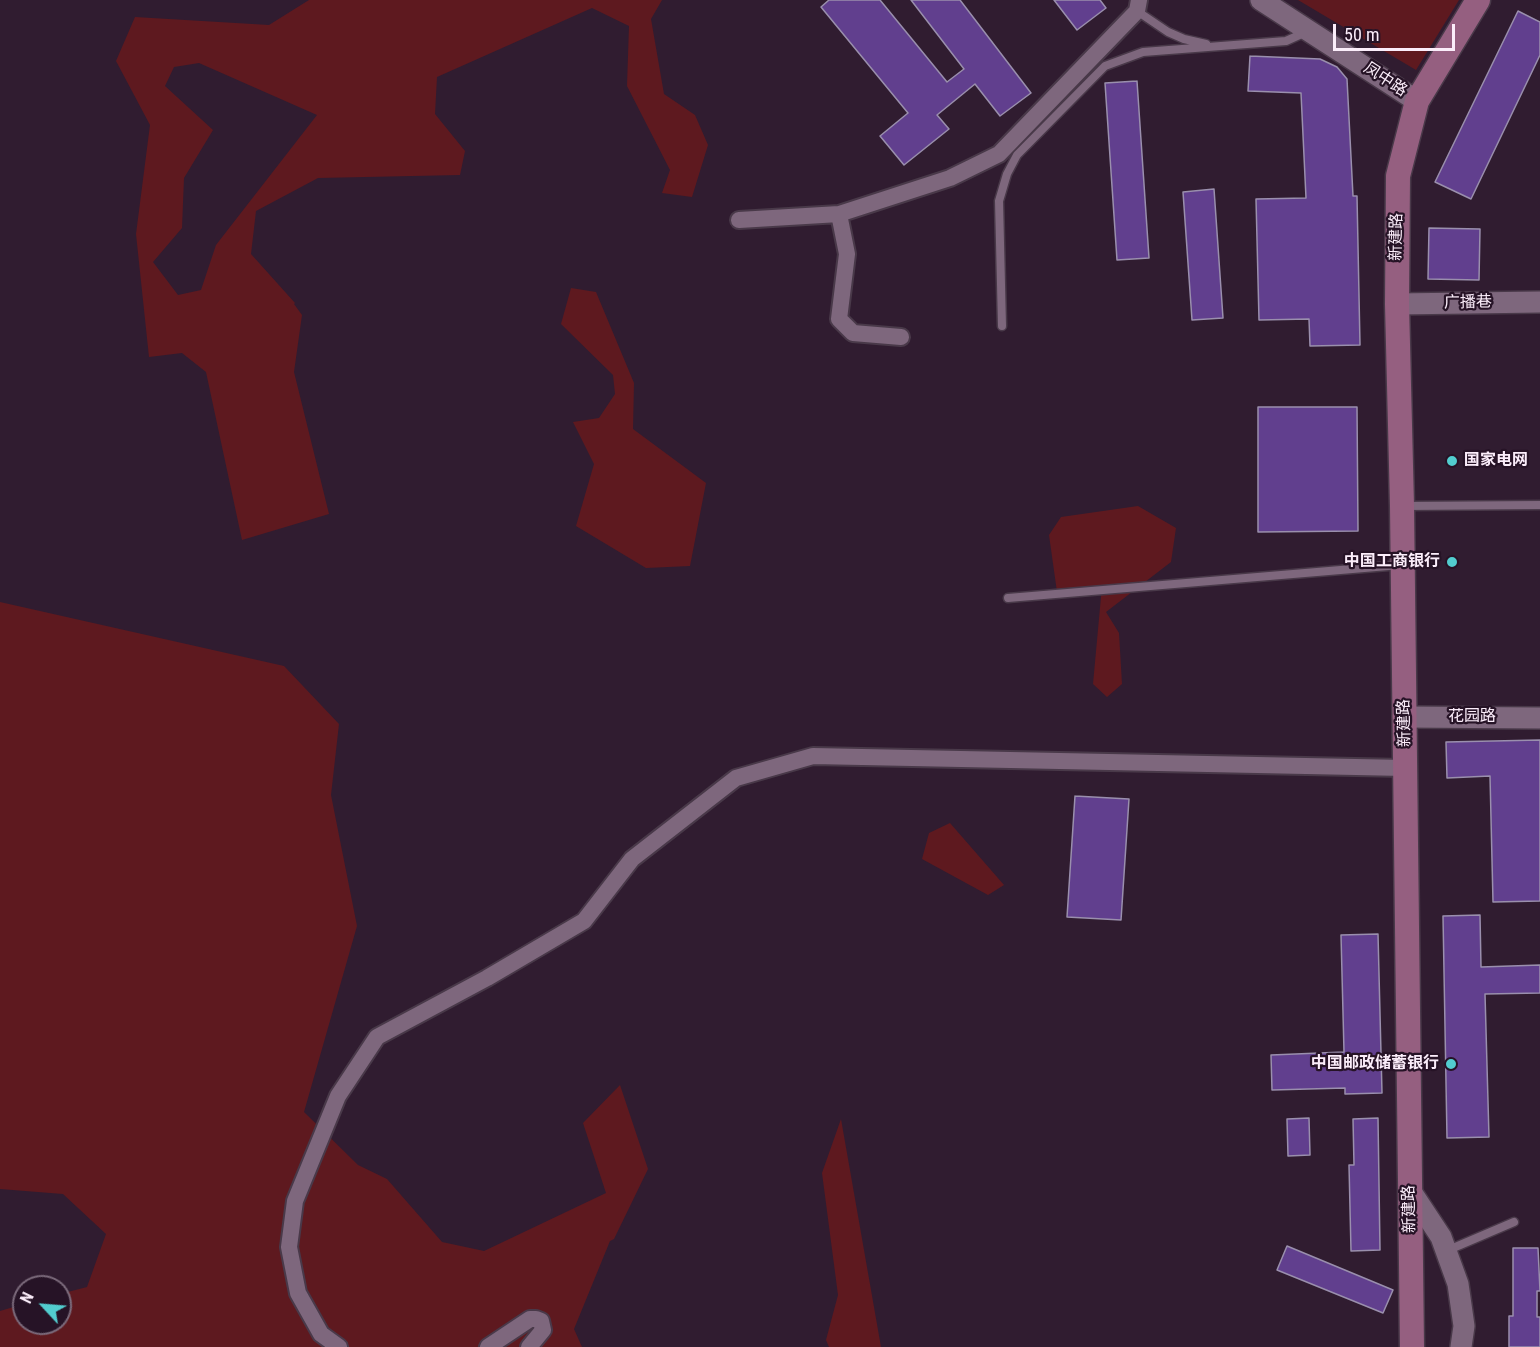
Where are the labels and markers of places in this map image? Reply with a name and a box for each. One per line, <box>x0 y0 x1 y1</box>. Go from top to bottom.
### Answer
place label: 国家电网 <box>1464 451 1528 471</box>
marker: 国家电网 <box>1445 454 1459 468</box>
place label: 中国工商银行 <box>1344 552 1440 572</box>
marker: 中国工商银行 <box>1445 555 1459 569</box>
place label: 中国邮政储蓄银行 <box>1311 1054 1439 1074</box>
marker: 中国邮政储蓄银行 <box>1444 1057 1458 1071</box>

